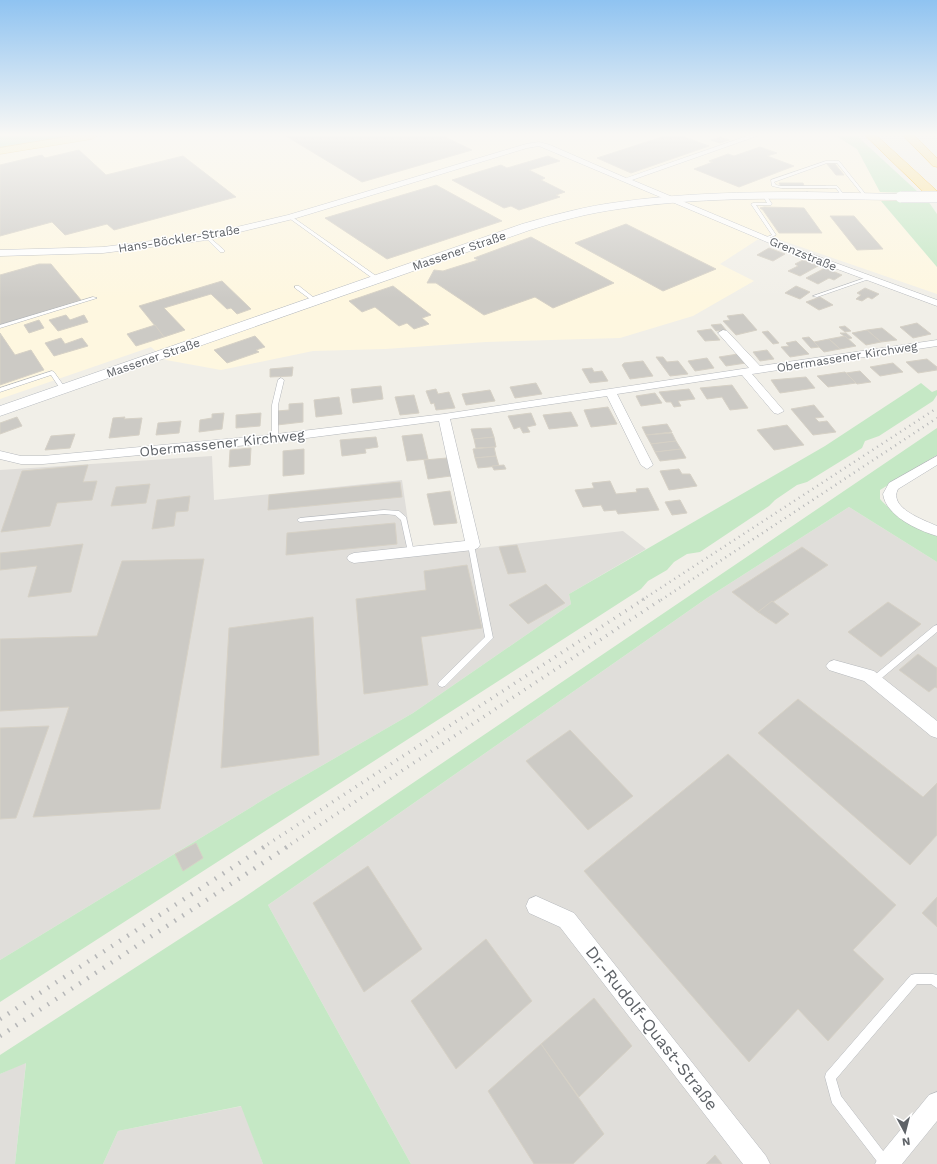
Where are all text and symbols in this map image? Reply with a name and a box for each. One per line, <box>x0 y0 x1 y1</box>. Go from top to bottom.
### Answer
street label: Hans-Böckler-Straße <box>117 222 241 256</box>
street label: Massener Straße <box>410 228 508 274</box>
street label: Grenzstraße <box>767 234 839 274</box>
street label: Massener Straße <box>104 335 202 381</box>
street label: Obermassener Kirchweg <box>776 339 919 375</box>
street label: Obermassener Kirchweg <box>139 426 306 460</box>
street label: Dr.-Rudolf-Quast-Straße <box>582 942 722 1114</box>
north arrow <box>885 1112 925 1152</box>
text: N <box>901 1134 911 1148</box>

